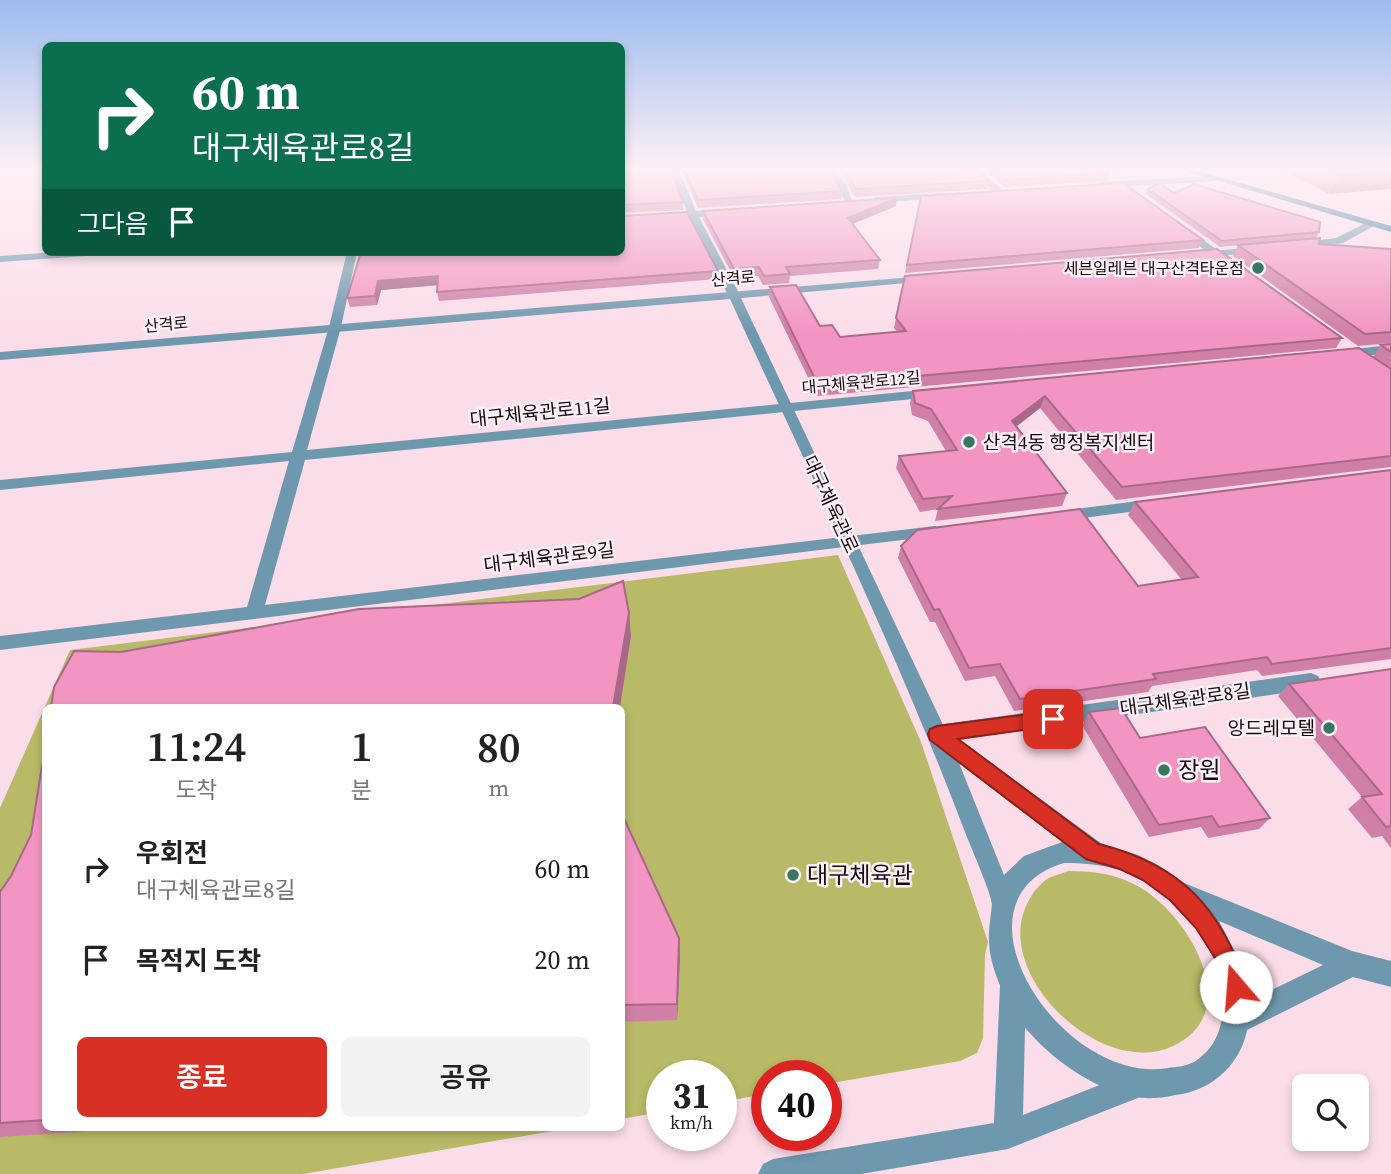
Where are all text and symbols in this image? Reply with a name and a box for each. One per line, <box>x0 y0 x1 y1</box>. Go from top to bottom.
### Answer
text: 60 m <box>192 58 300 125</box>
icon: right <box>77 70 168 161</box>
text: 대구체육관로8길 <box>192 126 414 170</box>
icon: arrive <box>163 203 201 241</box>
text: 그다음 <box>77 206 149 242</box>
place label: 세븐일레븐 대구산격타운점 <box>1064 257 1244 279</box>
marker: 세븐일레븐 대구산격타운점 <box>1250 260 1266 276</box>
street label: 산격로 <box>710 265 756 291</box>
street label: 산격로 <box>143 311 189 337</box>
street label: 대구체육관로12길 <box>801 366 921 398</box>
street label: 대구체육관로11길 <box>468 392 612 432</box>
place label: 산격4동 행정복지센터 <box>983 429 1154 455</box>
marker: 산격4동 행정복지센터 <box>961 434 977 450</box>
street label: 대구체육관로 <box>797 451 865 557</box>
street label: 대구체육관로9길 <box>482 536 616 578</box>
street label: 대구체육관로8길 <box>1118 677 1252 721</box>
pin <box>1023 689 1083 749</box>
icon: arrive <box>1034 700 1072 738</box>
place label: 앙드레모텔 <box>1228 715 1315 741</box>
text: 11:24 <box>146 717 246 775</box>
text: 1 <box>351 717 373 775</box>
text: 80 <box>477 718 521 776</box>
marker: 앙드레모텔 <box>1321 720 1337 736</box>
place label: 장원 <box>1178 754 1220 786</box>
marker: 장원 <box>1156 762 1172 778</box>
text: m <box>488 772 509 804</box>
text: 도착 <box>175 774 218 806</box>
text: 분 <box>351 774 372 806</box>
text: 우회전 <box>136 835 208 871</box>
icon: right <box>77 850 115 888</box>
text: 60 m <box>535 851 590 887</box>
place label: 대구체육관 <box>807 859 913 891</box>
marker: 대구체육관 <box>785 867 801 883</box>
text: 대구체육관로8길 <box>136 874 296 906</box>
icon: arrive <box>77 941 115 979</box>
text: 20 m <box>535 942 590 978</box>
text: 목적지 도착 <box>136 943 261 979</box>
position arrow <box>1199 950 1273 1024</box>
button: 종료 <box>77 1037 327 1117</box>
button: 공유 <box>341 1037 590 1117</box>
speed limit sign: 40 <box>751 1060 842 1151</box>
text: 31 <box>673 1072 710 1120</box>
map controls <box>1292 1074 1369 1151</box>
button: search <box>1292 1074 1369 1151</box>
text: km/h <box>670 1110 713 1135</box>

